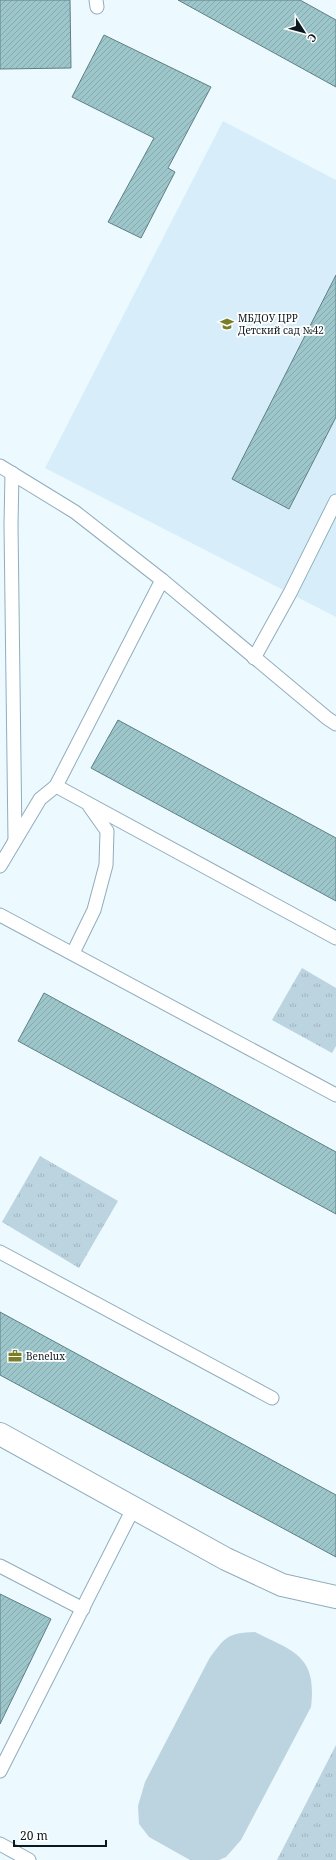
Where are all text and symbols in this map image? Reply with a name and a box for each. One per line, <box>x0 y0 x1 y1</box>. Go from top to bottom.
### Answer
north arrow <box>284 12 324 52</box>
text: С <box>304 31 321 46</box>
place label: МБДОУ ЦРР Детский сад №42 <box>238 311 324 337</box>
school or university icon: МБДОУ ЦРР Детский сад №42 <box>219 316 235 332</box>
office icon: Benelux <box>7 1348 23 1364</box>
place label: Benelux <box>26 1349 65 1363</box>
scale bar <box>14 1822 106 1848</box>
text: 20 m <box>20 1827 48 1844</box>

